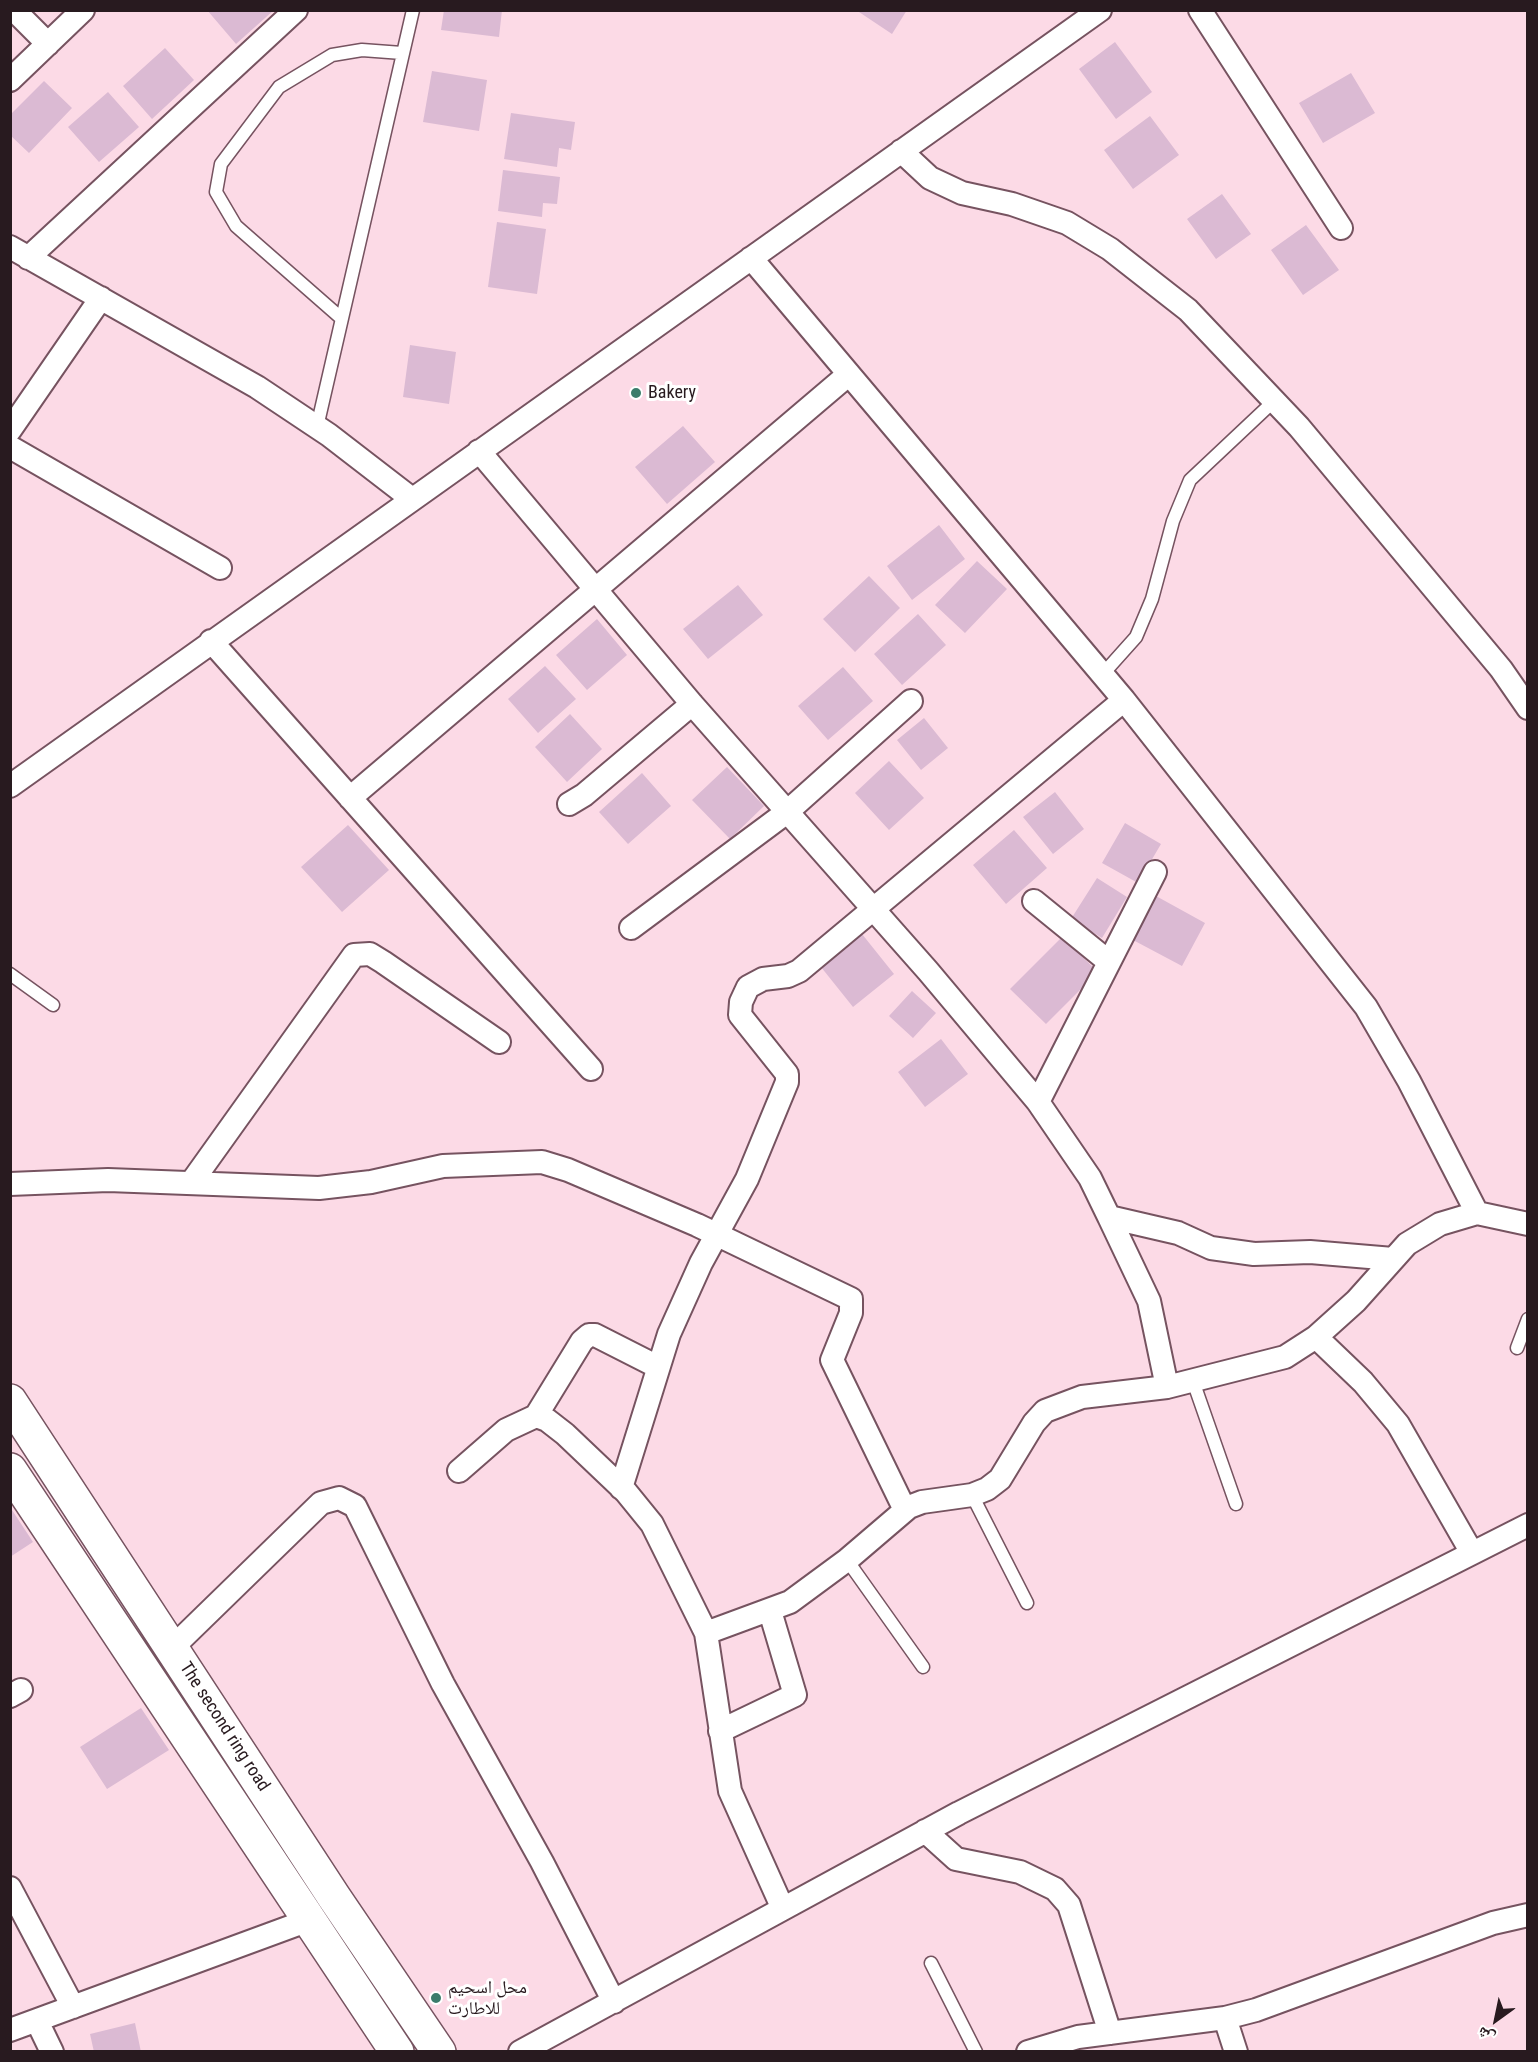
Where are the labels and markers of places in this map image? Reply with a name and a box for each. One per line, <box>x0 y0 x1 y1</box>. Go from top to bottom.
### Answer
place label: Bakery <box>648 382 696 404</box>
marker: Bakery <box>629 386 643 400</box>
place label: محل اسحيم للاطارت <box>448 1977 527 2020</box>
marker: محل اسحيم للاطارت <box>429 1991 443 2005</box>

